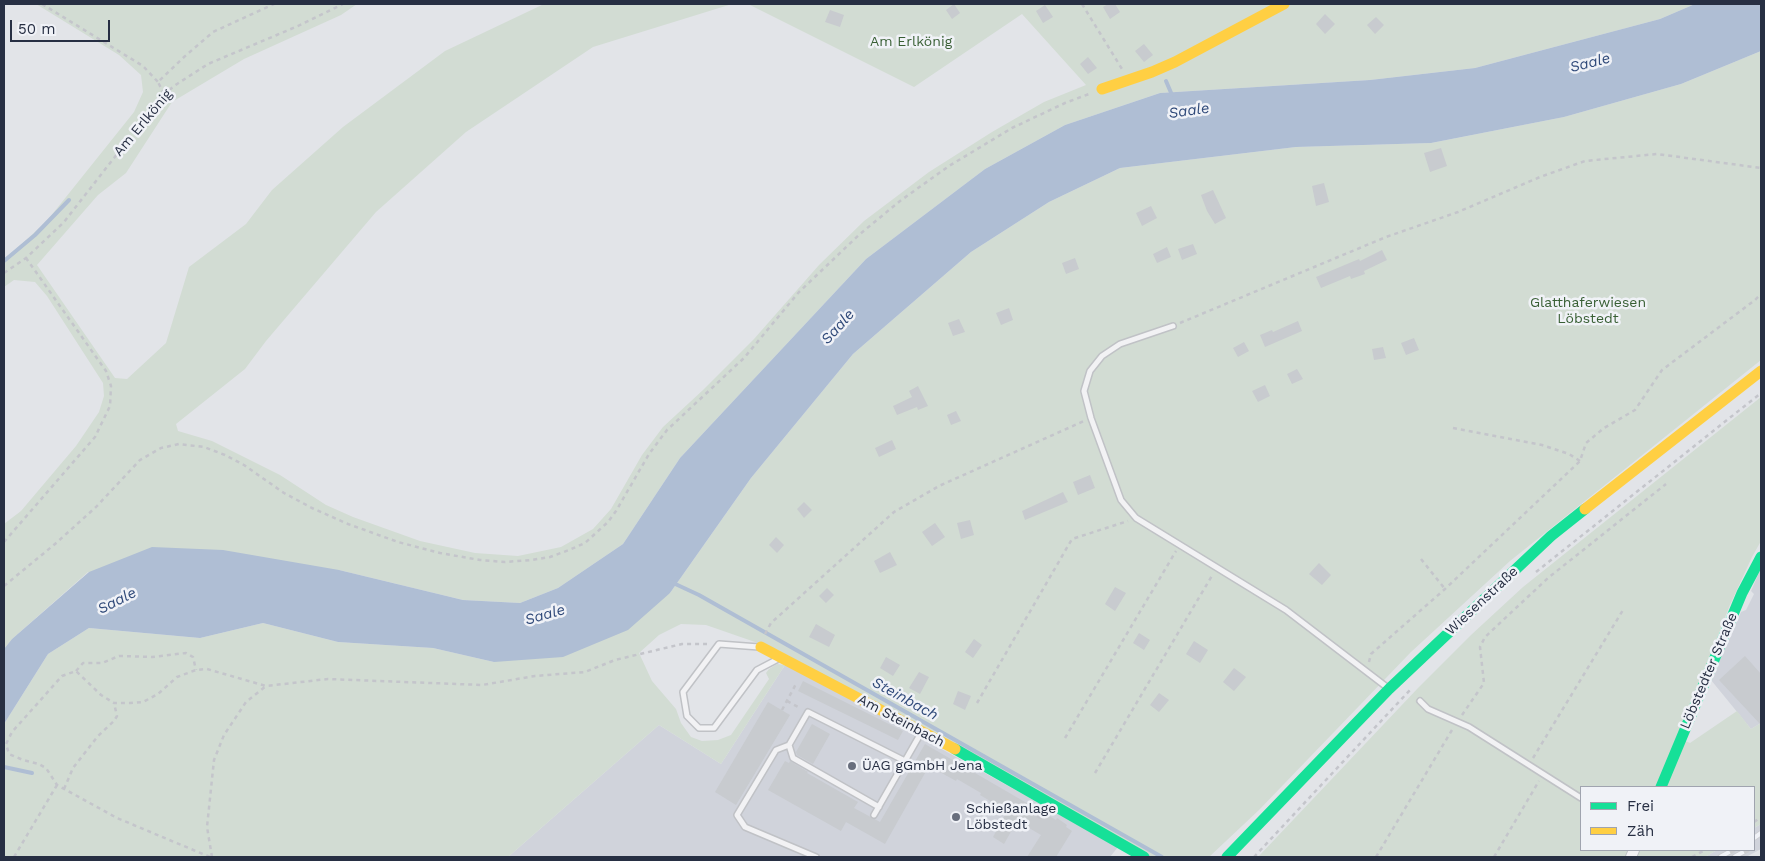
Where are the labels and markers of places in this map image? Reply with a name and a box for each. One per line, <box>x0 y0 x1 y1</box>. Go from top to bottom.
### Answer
place label: ÜAG gGmbH Jena <box>862 758 983 774</box>
marker: ÜAG gGmbH Jena <box>846 760 858 772</box>
place label: Schießanlage Löbstedt <box>966 801 1056 834</box>
marker: Schießanlage Löbstedt <box>950 811 962 823</box>

